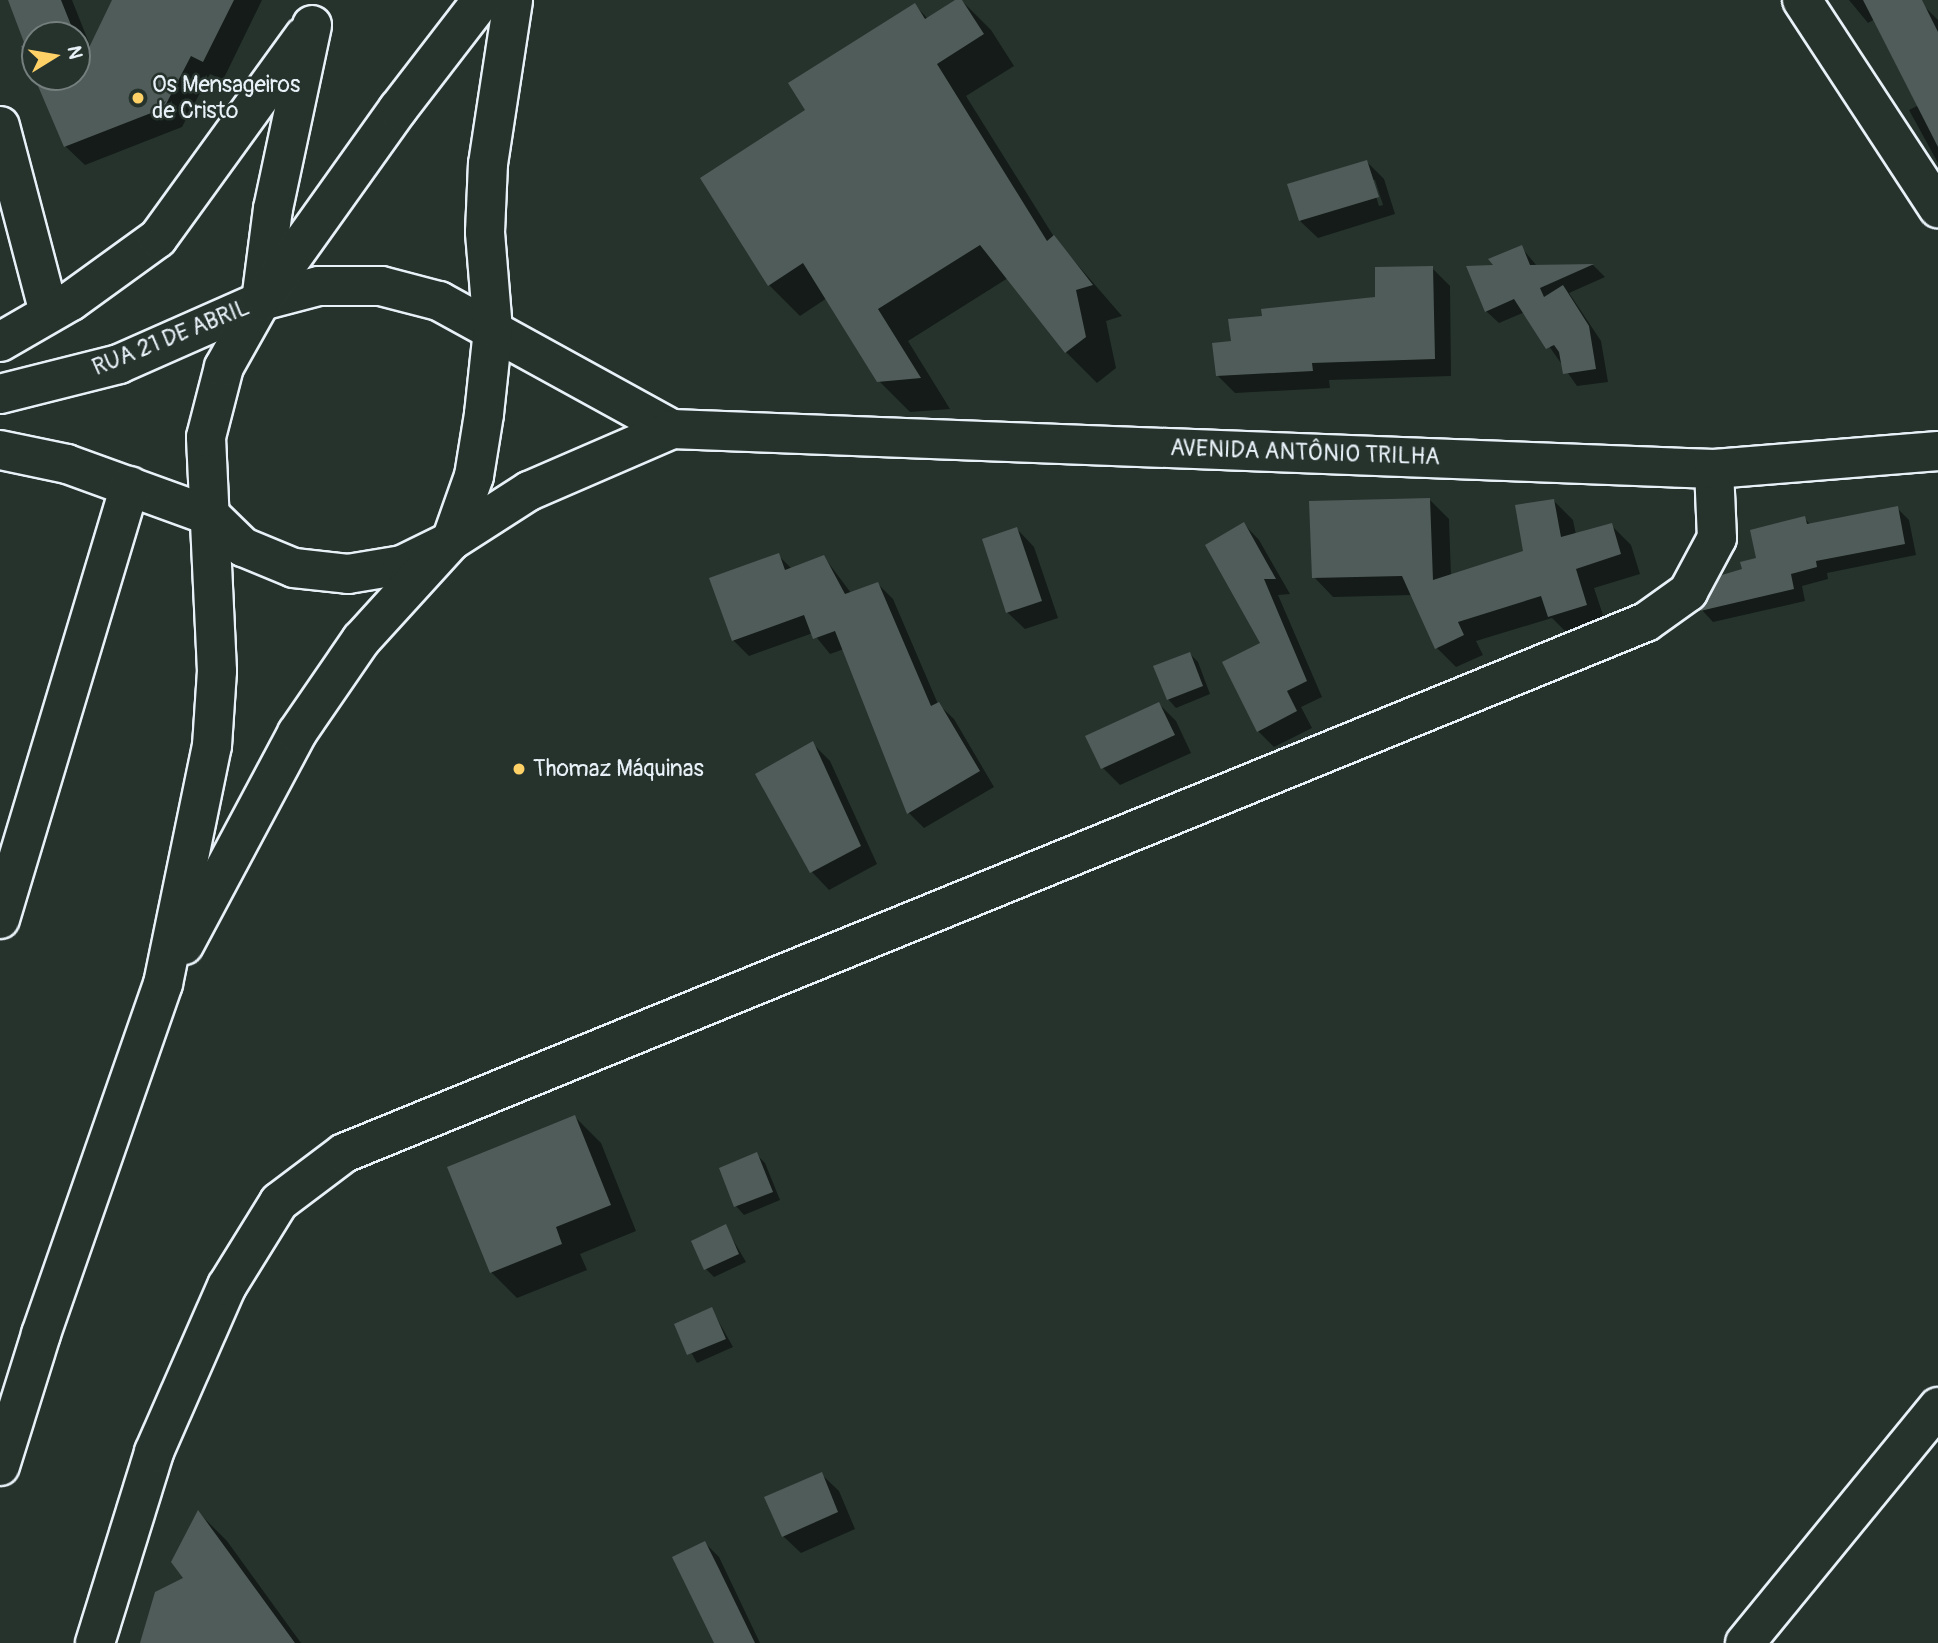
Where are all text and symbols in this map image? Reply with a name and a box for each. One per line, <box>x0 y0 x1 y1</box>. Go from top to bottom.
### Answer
north arrow <box>21 21 91 91</box>
text: N <box>62 44 88 61</box>
place label: Os Mensageiros de Cristo <box>152 71 300 125</box>
marker: Os Mensageiros de Cristo <box>130 90 146 106</box>
street label: RUA 21 DE ABRIL <box>89 294 253 382</box>
street label: AVENIDA ANTÔNIO TRILHA <box>1170 434 1440 472</box>
place label: Thomaz Máquinas <box>533 755 704 783</box>
marker: Thomaz Máquinas <box>511 761 527 777</box>

